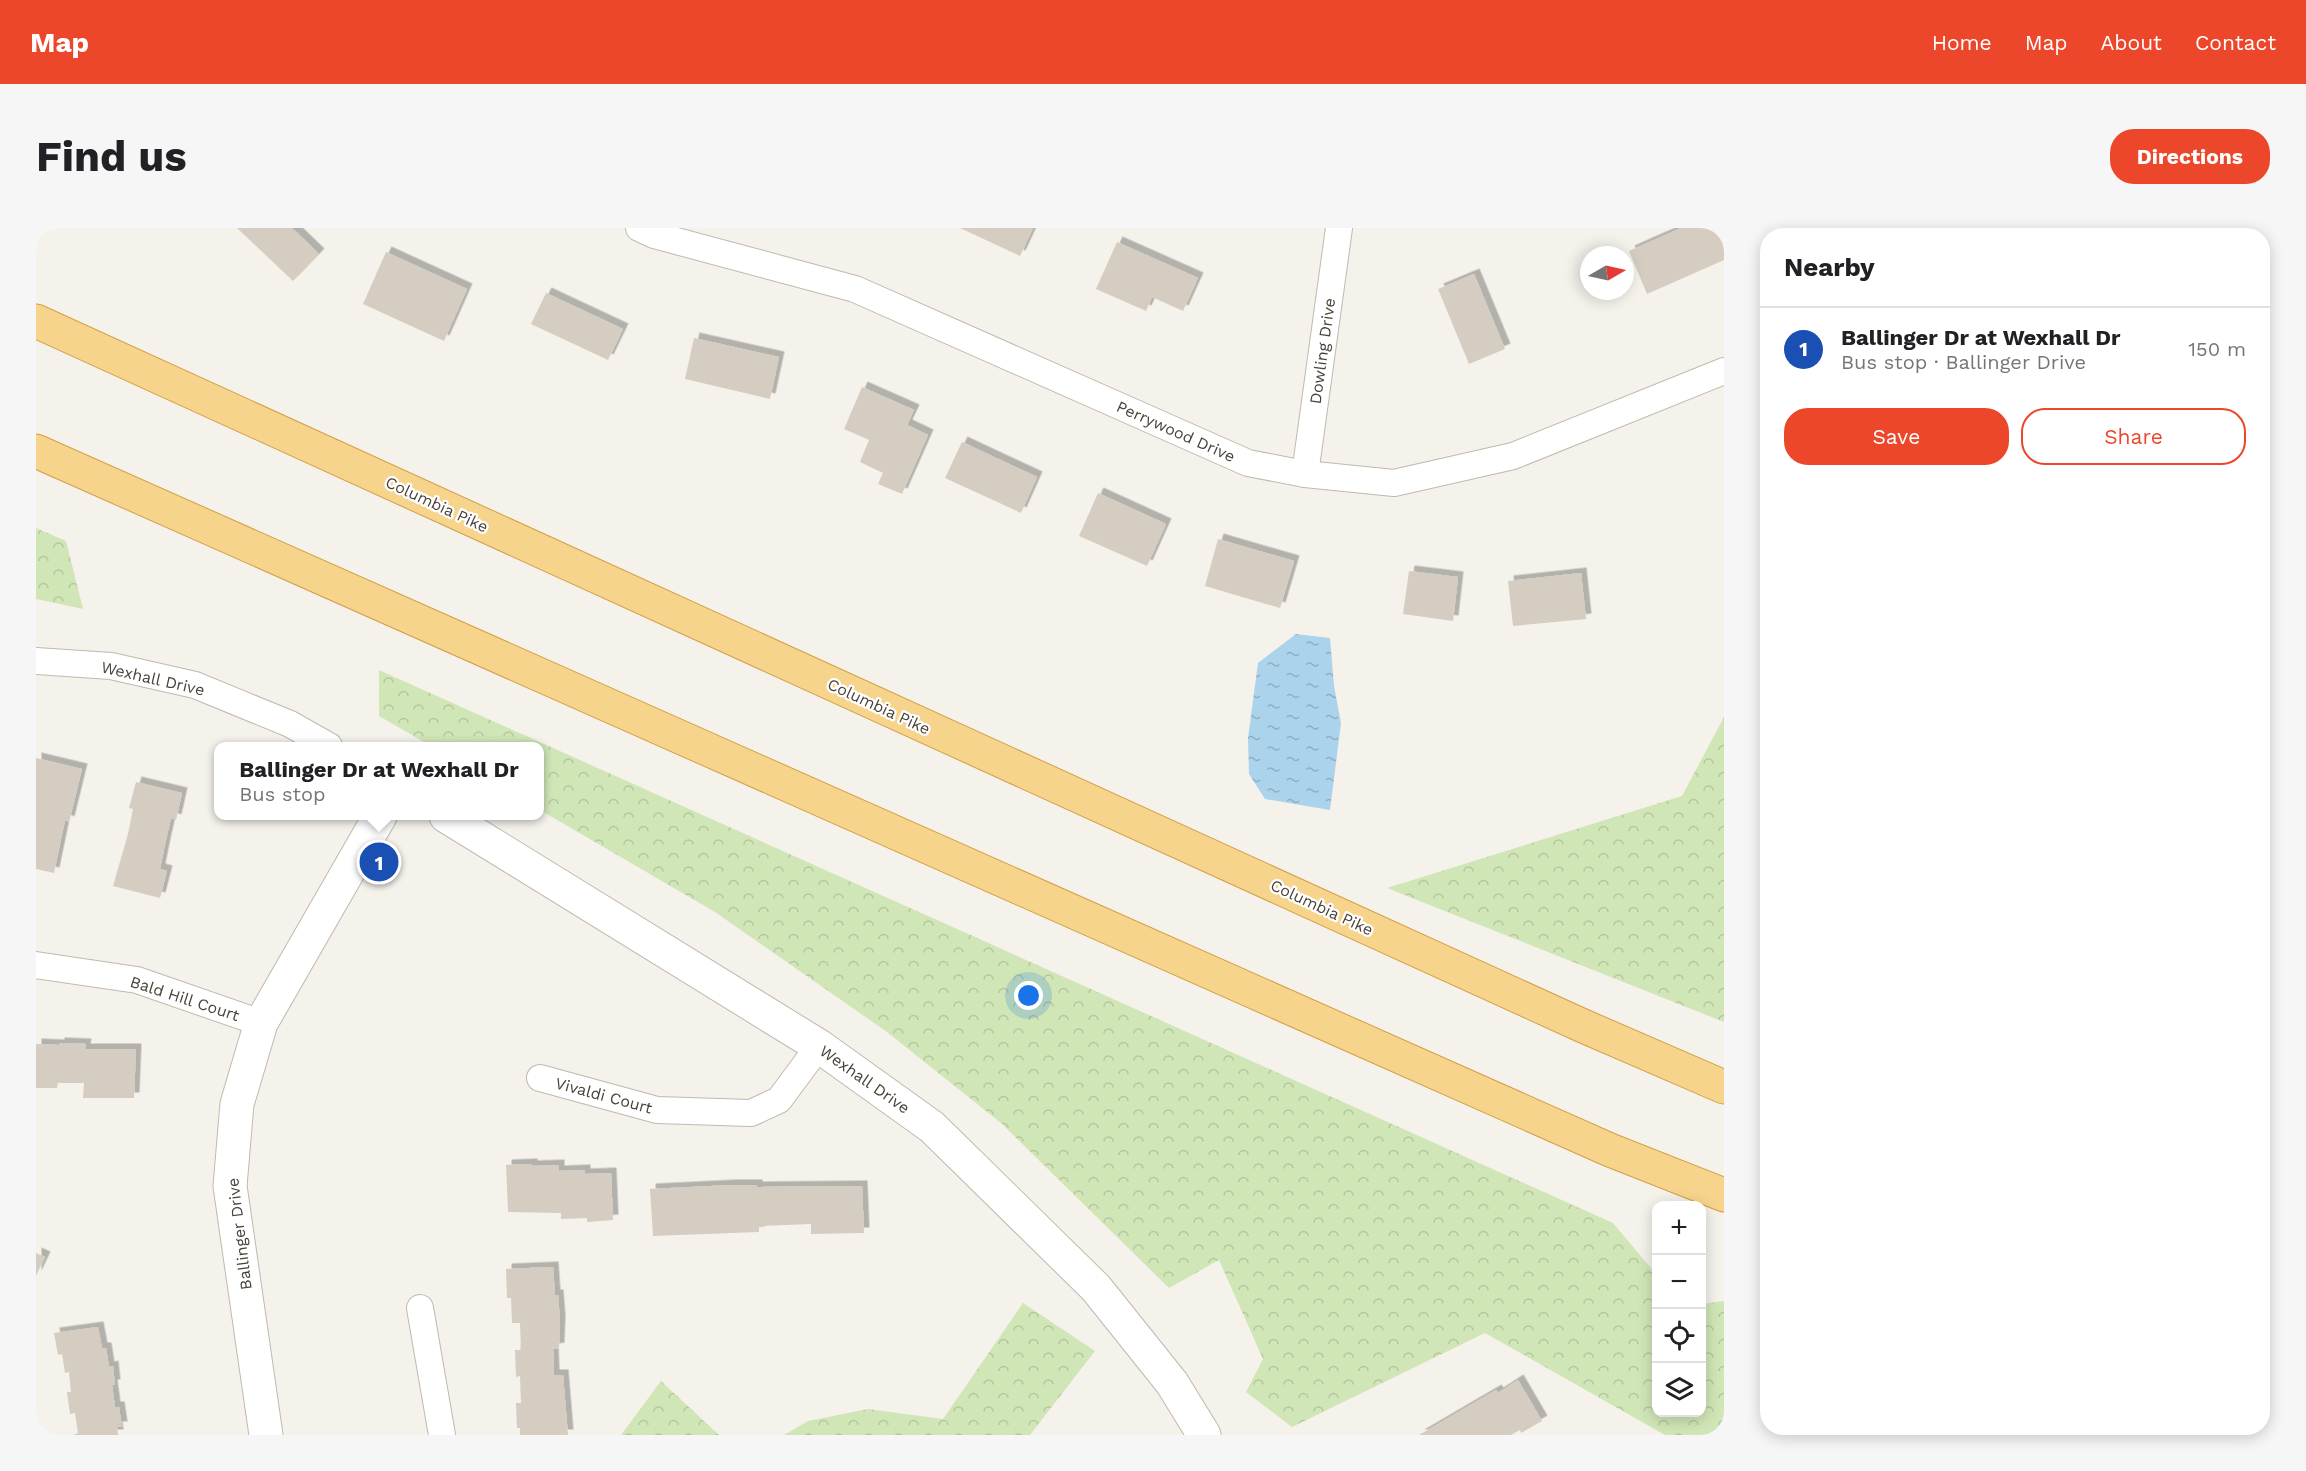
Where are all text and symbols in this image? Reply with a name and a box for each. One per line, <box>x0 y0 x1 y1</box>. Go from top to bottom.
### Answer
text: Map <box>30 26 89 59</box>
text: Home <box>1932 30 1992 55</box>
text: Map <box>2025 30 2068 55</box>
text: About <box>2101 30 2162 55</box>
text: Contact <box>2195 30 2276 55</box>
button: Directions <box>2110 129 2270 184</box>
text: Find us <box>36 132 187 181</box>
north arrow <box>1580 246 1634 300</box>
text: Nearby <box>1784 252 1875 282</box>
street label: Dowling Drive <box>1306 297 1339 405</box>
text: Ballinger Dr at Wexhall Dr <box>1841 325 2121 350</box>
text: 1 <box>1799 337 1808 361</box>
text: 150 m <box>2188 337 2246 361</box>
text: Bus stop · Ballinger Drive <box>1841 350 2086 374</box>
street label: Perrywood Drive <box>1114 397 1238 466</box>
button: Save <box>1784 408 2009 465</box>
button: Share <box>2021 408 2246 465</box>
street label: Columbia Pike <box>382 472 491 537</box>
street label: Wexhall Drive <box>99 657 207 700</box>
street label: Columbia Pike <box>824 674 933 739</box>
popup <box>214 742 544 820</box>
text: Ballinger Dr at Wexhall Dr <box>239 757 519 782</box>
text: Bus stop <box>239 782 325 806</box>
pin: 1 <box>360 840 398 884</box>
street label: Columbia Pike <box>1267 875 1376 940</box>
street label: Bald Hill Court <box>128 972 242 1025</box>
your location <box>1014 981 1043 1010</box>
street label: Wexhall Drive <box>816 1041 913 1118</box>
street label: Vivaldi Court <box>553 1073 655 1118</box>
street label: Ballinger Drive <box>223 1177 256 1291</box>
map controls <box>1652 1201 1706 1417</box>
button: + <box>1652 1201 1706 1255</box>
button: − <box>1652 1255 1706 1309</box>
button: locate <box>1652 1309 1706 1363</box>
button: layers <box>1652 1363 1706 1417</box>

